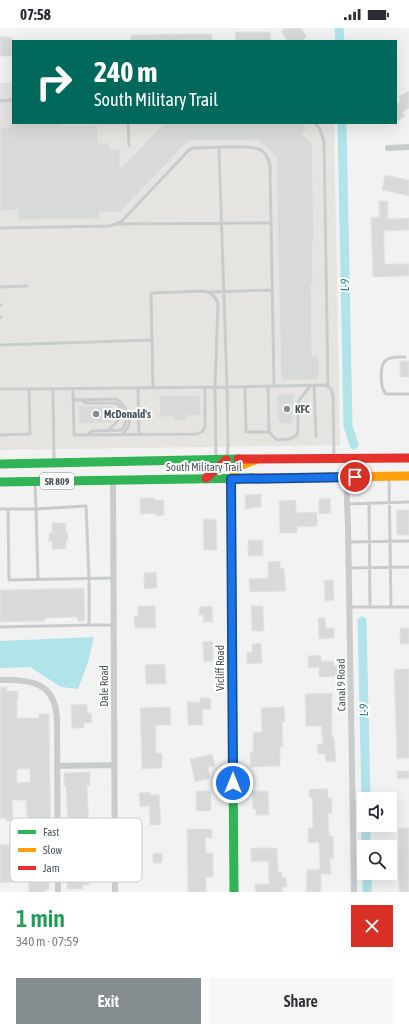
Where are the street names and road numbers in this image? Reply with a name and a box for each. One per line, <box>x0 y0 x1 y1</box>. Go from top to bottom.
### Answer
street label: South Military Trail <box>166 461 242 473</box>
road number: SR 809 <box>40 473 74 489</box>
street label: Vicliff Road <box>214 645 226 691</box>
street label: Canal 9 Road <box>335 659 347 711</box>
street label: Dale Road <box>98 665 110 707</box>

